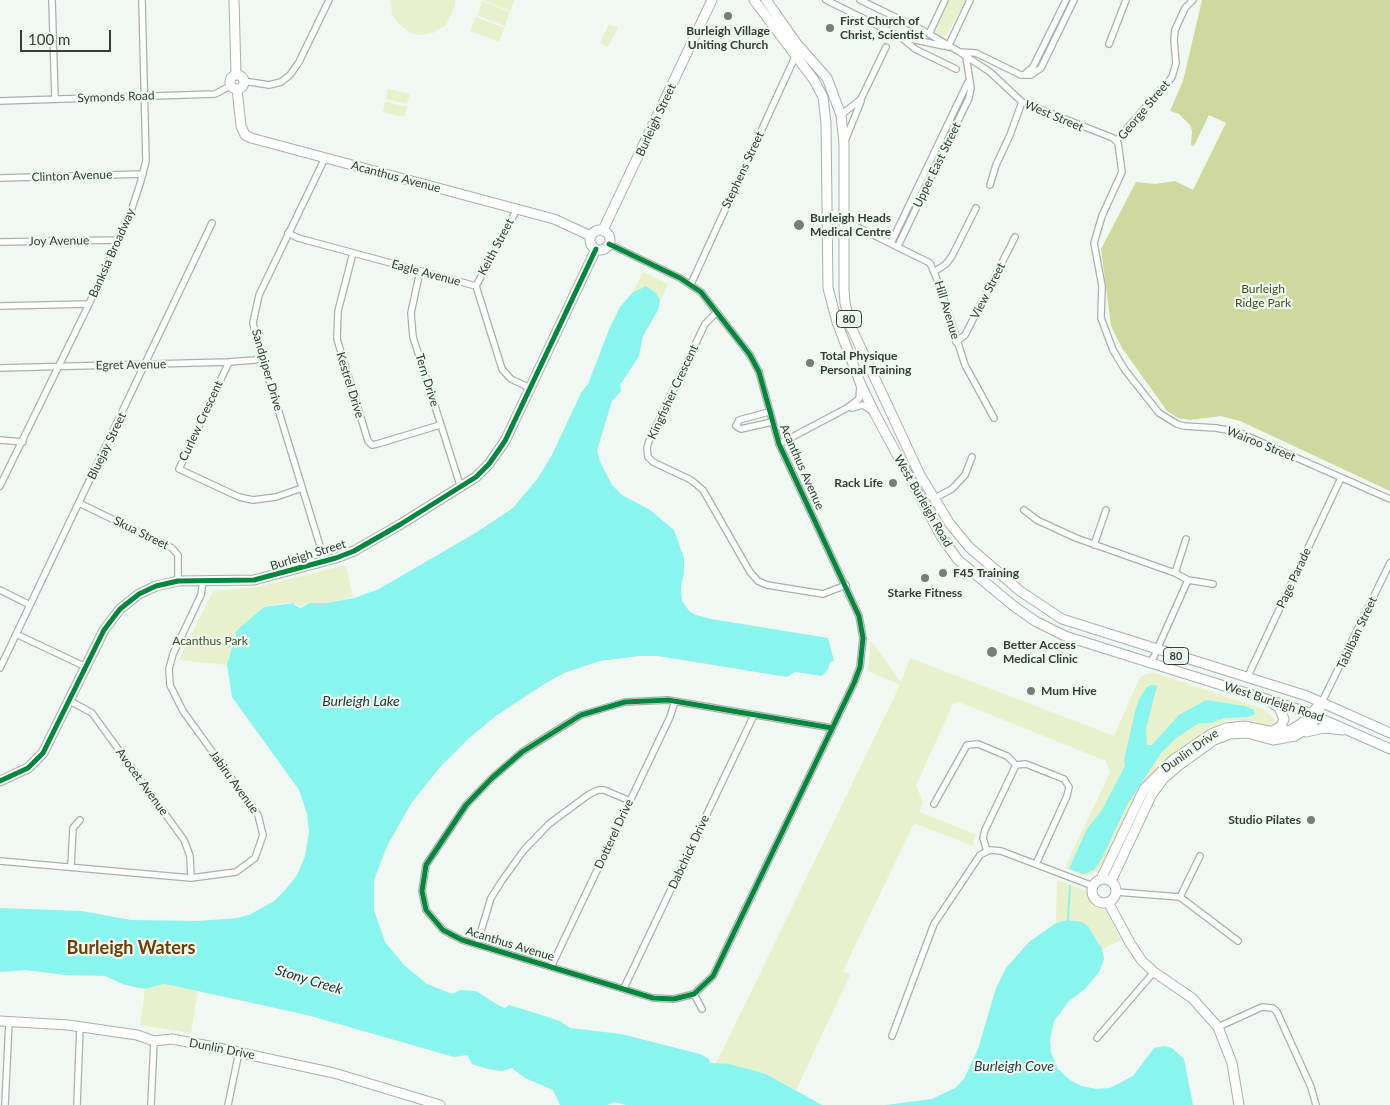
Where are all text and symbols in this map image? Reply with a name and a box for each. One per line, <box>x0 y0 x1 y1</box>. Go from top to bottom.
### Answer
marker: Burleigh Village Uniting Church <box>722 10 734 22</box>
place label: First Church of Christ, Scientist <box>840 14 924 42</box>
scale bar <box>22 20 114 52</box>
marker: First Church of Christ, Scientist <box>824 22 836 34</box>
place label: Burleigh Village Uniting Church <box>686 24 770 52</box>
text: 100 m <box>28 30 70 48</box>
street label: George Street <box>1115 77 1173 143</box>
street label: Burleigh Street <box>633 81 679 159</box>
street label: Symonds Road <box>77 88 155 106</box>
street label: West Street <box>1023 97 1085 135</box>
street label: Upper East Street <box>910 120 964 210</box>
street label: Stephens Street <box>719 129 767 211</box>
street label: Acanthus Avenue <box>350 158 442 196</box>
street label: Clinton Avenue <box>31 167 113 185</box>
street label: Banksia Broadway <box>86 206 138 300</box>
place label: Burleigh Heads Medical Centre <box>810 211 891 239</box>
street label: Keith Street <box>475 216 517 278</box>
marker: Burleigh Heads Medical Centre <box>792 218 806 232</box>
street label: Joy Avenue <box>29 233 89 249</box>
street label: Eagle Avenue <box>390 257 462 289</box>
street label: View Street <box>968 260 1008 322</box>
street label: Hill Avenue <box>931 279 963 341</box>
park label: Burleigh Ridge Park <box>1235 282 1291 310</box>
road number: 80 <box>836 310 862 328</box>
street label: Sandpiper Drive <box>248 327 286 413</box>
street label: Kingfisher Crescent <box>645 342 701 442</box>
place label: Total Physique Personal Training <box>820 349 911 377</box>
street label: Kestrel Drive <box>333 350 367 420</box>
street label: Tern Drive <box>412 352 442 408</box>
street label: Egret Avenue <box>96 357 166 373</box>
marker: Total Physique Personal Training <box>804 357 816 369</box>
street label: Curlew Crescent <box>176 378 226 464</box>
street label: Bluejay Street <box>85 410 129 482</box>
street label: Acanthus Avenue <box>777 422 827 512</box>
street label: Wairoo Street <box>1224 424 1298 464</box>
street label: West Burleigh Road <box>891 452 955 550</box>
place label: Rack Life <box>834 476 883 490</box>
marker: Rack Life <box>887 477 899 489</box>
street label: Skua Street <box>111 513 171 553</box>
street label: Burleigh Street <box>268 537 348 573</box>
street label: Page Parade <box>1274 546 1314 610</box>
place label: F45 Training <box>953 566 1019 580</box>
marker: F45 Training <box>937 567 949 579</box>
marker: Starke Fitness <box>919 572 931 584</box>
place label: Starke Fitness <box>888 586 962 600</box>
street label: Tabilban Street <box>1334 595 1380 671</box>
park label: Acanthus Park <box>172 634 248 648</box>
place label: Better Access Medical Clinic <box>1003 638 1078 666</box>
marker: Better Access Medical Clinic <box>985 645 999 659</box>
road number: 80 <box>1164 648 1188 664</box>
street label: West Burleigh Road <box>1222 679 1326 725</box>
place label: Mum Hive <box>1041 684 1097 698</box>
marker: Mum Hive <box>1025 685 1037 697</box>
water label: Burleigh Lake <box>322 693 400 709</box>
street label: Dunlin Drive <box>1159 726 1221 776</box>
street label: Avocet Avenue <box>113 746 171 818</box>
street label: Jabiru Avenue <box>206 748 262 816</box>
street label: Dotterel Drive <box>592 797 636 871</box>
street label: Dabchick Drive <box>665 812 713 892</box>
place label: Studio Pilates <box>1228 813 1301 827</box>
marker: Studio Pilates <box>1305 814 1317 826</box>
street label: Acanthus Avenue <box>464 924 556 964</box>
district label: Burleigh Waters <box>67 937 195 959</box>
water label: Stony Creek <box>273 962 345 998</box>
street label: Dunlin Drive <box>188 1036 256 1062</box>
water label: Burleigh Cove <box>974 1058 1054 1074</box>

